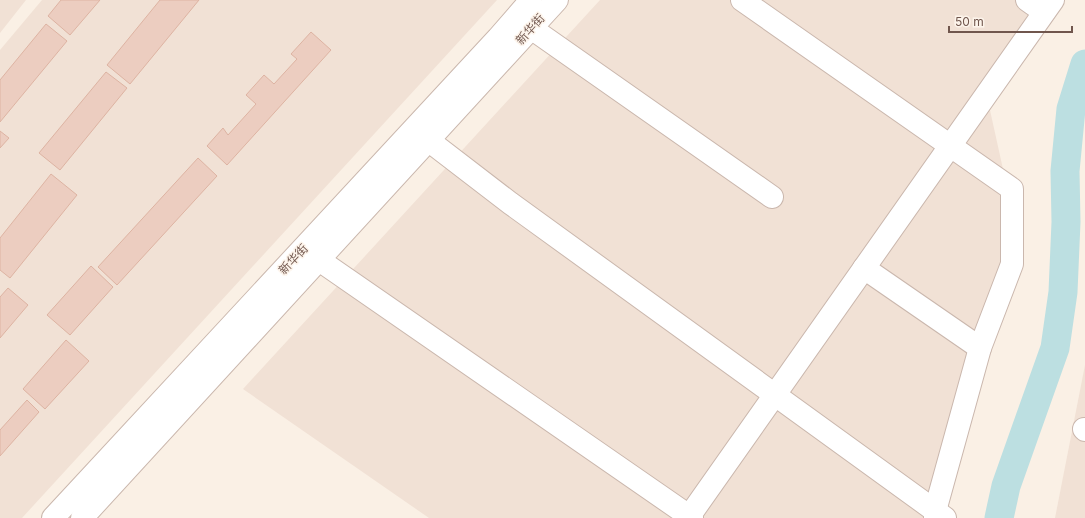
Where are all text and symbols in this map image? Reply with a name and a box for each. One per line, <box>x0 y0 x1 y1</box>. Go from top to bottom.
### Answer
scale bar <box>949 8 1072 34</box>
street label: 新华街 <box>512 11 548 47</box>
text: 50 m <box>955 14 984 29</box>
street label: 新华街 <box>275 241 311 277</box>

